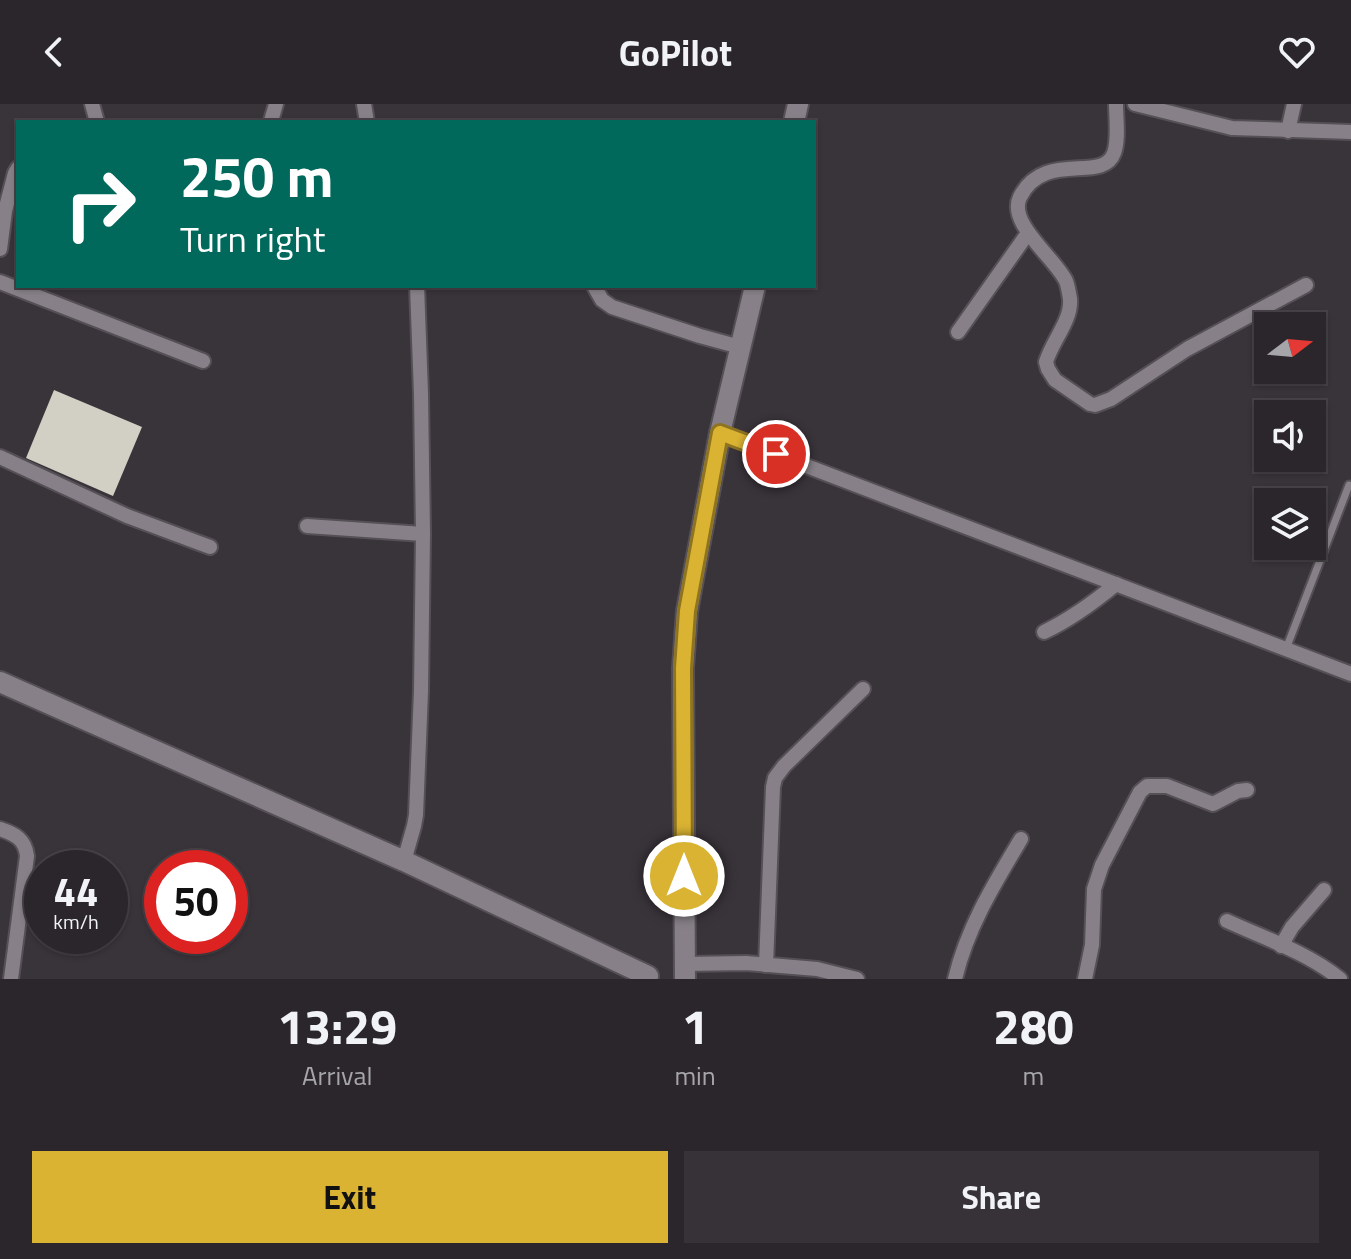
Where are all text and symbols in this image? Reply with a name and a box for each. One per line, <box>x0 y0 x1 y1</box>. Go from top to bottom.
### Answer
text: GoPilot <box>619 25 732 80</box>
icon: back <box>32 30 76 74</box>
icon: heart <box>1275 30 1319 74</box>
text: 250 m <box>180 134 333 219</box>
icon: right <box>48 152 152 256</box>
text: Turn right <box>180 211 325 266</box>
north arrow <box>1254 312 1326 384</box>
map controls <box>1254 312 1326 560</box>
button: sound <box>1254 400 1326 472</box>
pin <box>742 420 810 488</box>
icon: arrive <box>754 432 798 476</box>
button: layers <box>1254 488 1326 560</box>
position arrow <box>642 834 726 918</box>
speed limit sign: 50 <box>144 850 248 954</box>
text: 44 <box>54 861 98 922</box>
text: km/h <box>53 906 99 937</box>
text: 13:29 <box>277 990 397 1063</box>
text: 1 <box>682 990 709 1063</box>
text: 280 <box>993 990 1074 1063</box>
text: Arrival <box>302 1056 372 1095</box>
text: min <box>674 1056 716 1095</box>
text: m <box>1023 1056 1044 1095</box>
button: Exit <box>32 1151 668 1243</box>
button: Share <box>684 1151 1319 1243</box>

